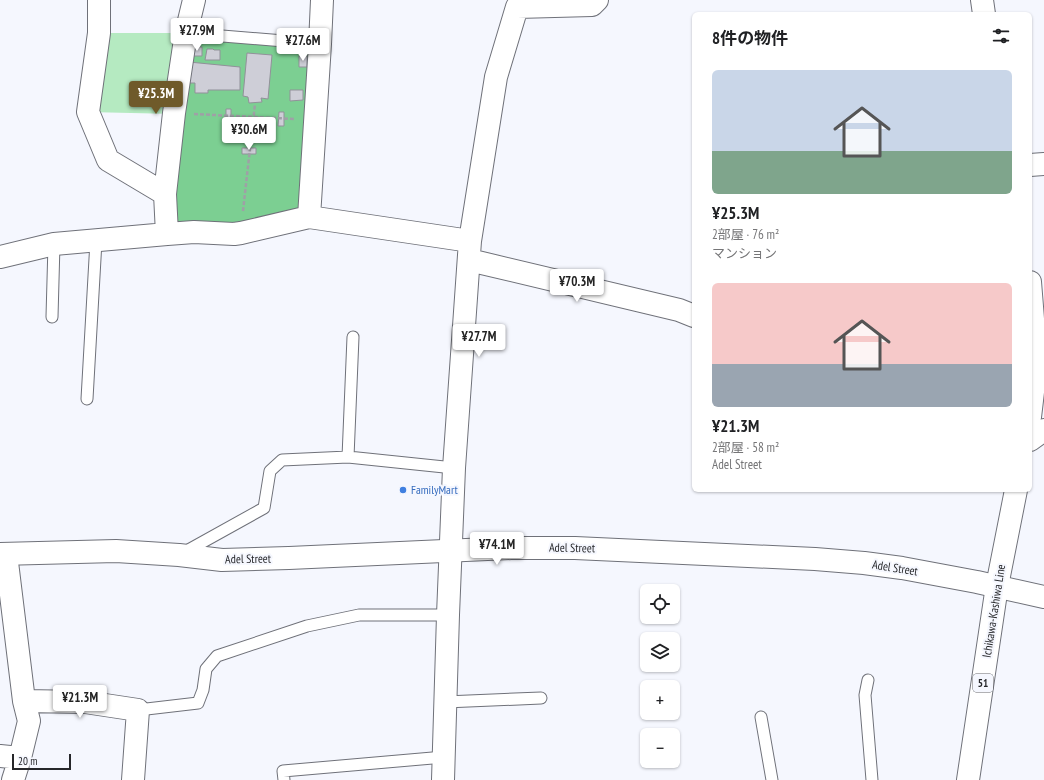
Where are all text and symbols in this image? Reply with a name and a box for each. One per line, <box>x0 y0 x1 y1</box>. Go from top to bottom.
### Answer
pin: ¥27.9M <box>164 18 230 52</box>
text: ¥27.9M <box>180 22 214 39</box>
icon: filters <box>990 25 1012 47</box>
text: 8件の物件 <box>712 27 788 49</box>
pin: ¥27.6M <box>270 28 336 62</box>
text: ¥27.6M <box>286 32 320 49</box>
pin: ¥25.3M <box>123 81 189 115</box>
text: ¥25.3M <box>138 85 174 102</box>
icon: home <box>826 96 898 168</box>
pin: ¥30.6M <box>216 117 282 151</box>
text: ¥30.6M <box>231 121 267 138</box>
text: ¥25.3M <box>712 202 759 224</box>
text: 2部屋 · 76 m² <box>712 226 779 243</box>
text: マンション <box>712 245 777 262</box>
pin: ¥70.3M <box>544 269 610 303</box>
text: ¥70.3M <box>559 273 595 290</box>
icon: home <box>826 309 898 381</box>
pin: ¥27.7M <box>446 324 512 358</box>
text: ¥27.7M <box>462 328 496 345</box>
text: ¥21.3M <box>712 415 759 437</box>
text: 2部屋 · 58 m² <box>712 439 779 456</box>
text: Adel Street <box>712 456 762 473</box>
place label: FamilyMart <box>411 482 459 497</box>
marker: FamilyMart <box>398 485 408 495</box>
pin: ¥74.1M <box>464 532 530 566</box>
text: ¥74.1M <box>479 536 515 553</box>
street label: Adel Street <box>549 540 596 555</box>
street label: Adel Street <box>225 551 272 566</box>
street label: Adel Street <box>871 556 920 579</box>
street label: Ichikawa-Kashiwa Line <box>979 563 1008 659</box>
map controls <box>640 584 680 768</box>
button: locate <box>640 584 680 624</box>
button: layers <box>640 632 680 672</box>
road number: 51 <box>973 674 993 692</box>
button: + <box>640 680 680 720</box>
pin: ¥21.3M <box>47 685 113 719</box>
text: ¥21.3M <box>62 689 98 706</box>
button: − <box>640 728 680 768</box>
scale bar <box>12 752 71 771</box>
text: 20 m <box>18 754 37 768</box>

